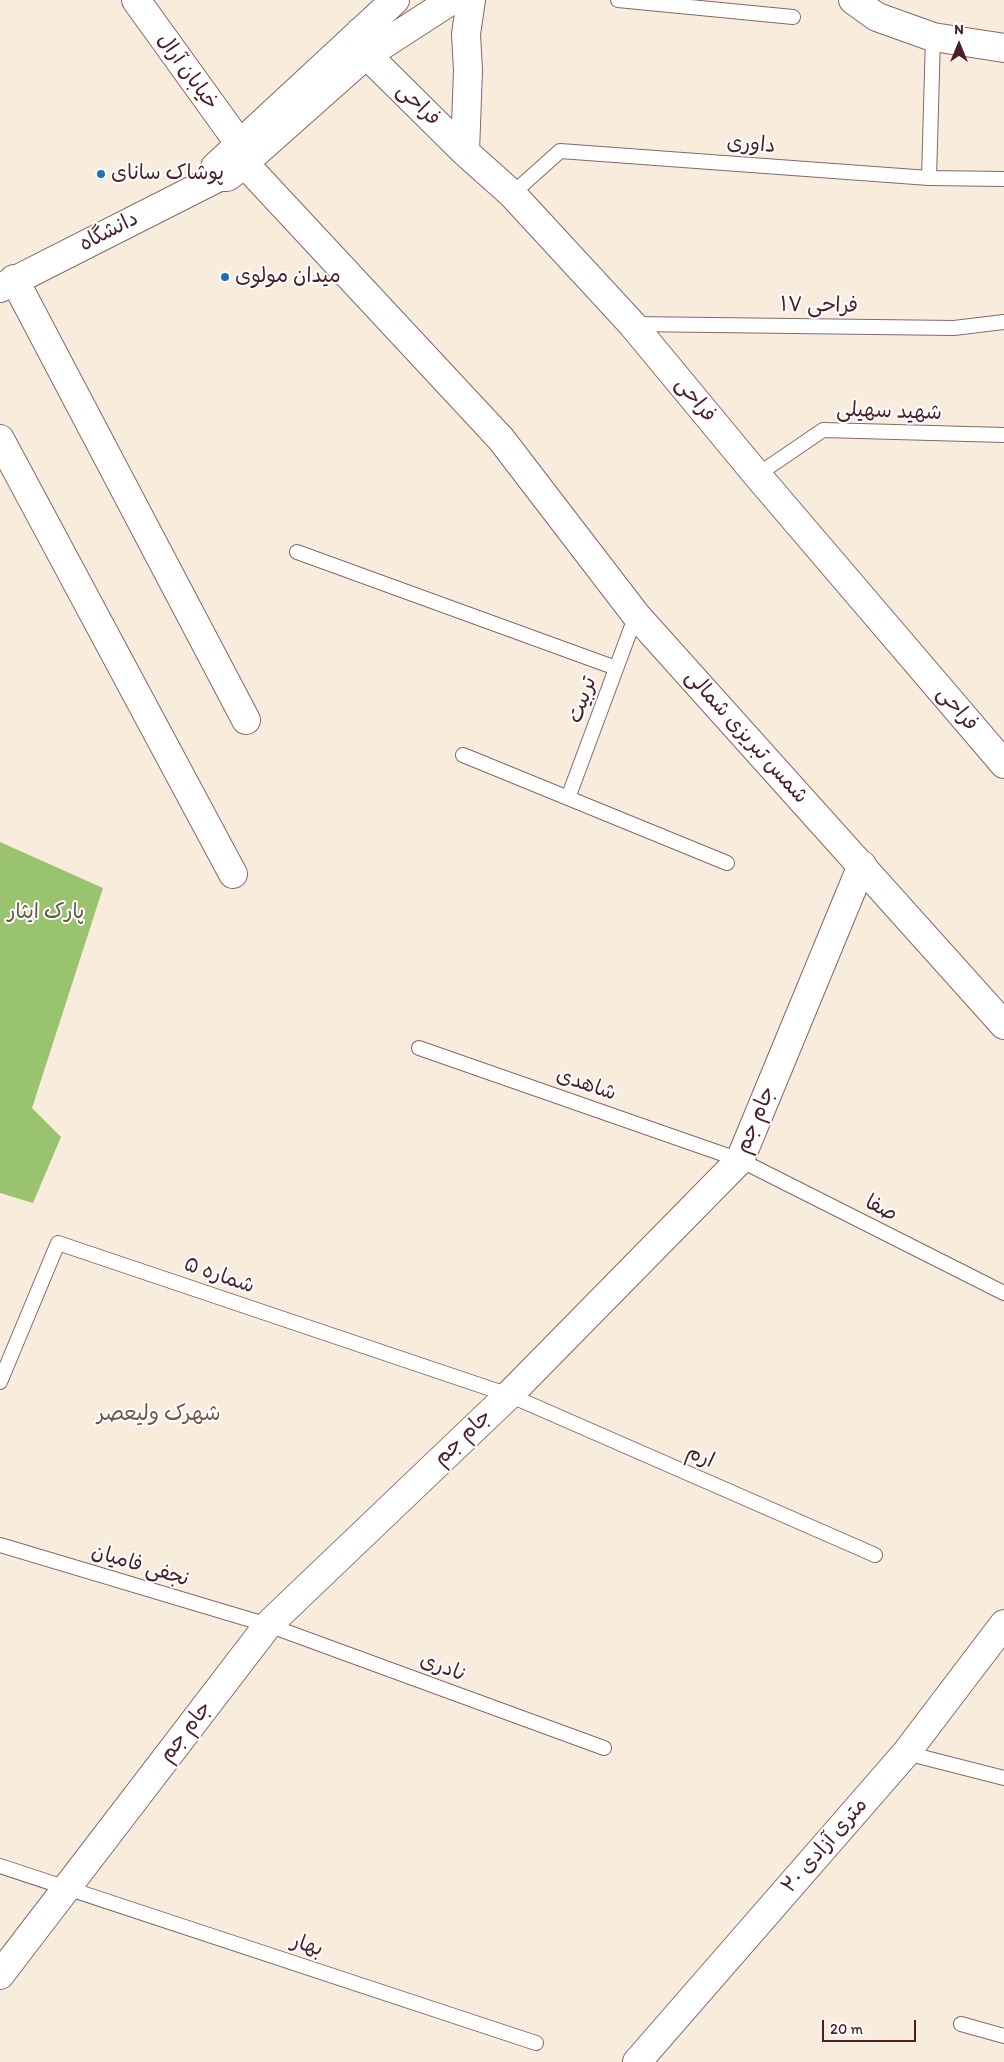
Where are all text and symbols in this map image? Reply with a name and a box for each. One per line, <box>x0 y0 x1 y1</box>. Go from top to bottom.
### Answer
north arrow <box>934 20 984 70</box>
text: N <box>954 21 964 38</box>
street label: خیابان آرال <box>151 29 223 115</box>
street label: فراحی <box>391 78 445 132</box>
street label: داوری <box>726 131 776 159</box>
place label: پوشاک سانای <box>111 161 224 187</box>
marker: پوشاک سانای <box>95 168 107 180</box>
street label: دانشگاه <box>75 207 143 257</box>
place label: میدان مولوی <box>235 264 341 290</box>
marker: میدان مولوی <box>219 271 231 283</box>
street label: فراحی ۱۷ <box>780 293 858 319</box>
street label: فراحی <box>669 372 721 428</box>
street label: شهید سهیلی <box>836 398 942 426</box>
street label: شمس تبریزی شمالی <box>679 665 813 809</box>
street label: تربیت <box>563 673 603 727</box>
street label: فراحی <box>931 681 983 737</box>
park label: پارک ایثار <box>8 900 84 926</box>
street label: شاهدی <box>553 1063 619 1107</box>
street label: جام جم <box>731 1083 781 1157</box>
street label: صفا <box>861 1190 901 1228</box>
street label: شماره ۵ <box>180 1252 258 1300</box>
district label: شهرک ولیعصر <box>97 1401 221 1427</box>
street label: جام جم <box>429 1404 497 1472</box>
street label: ارم <box>682 1440 718 1474</box>
street label: نجفی فامیان <box>88 1539 192 1593</box>
street label: نادری <box>416 1648 470 1688</box>
street label: جام جم <box>154 1696 218 1768</box>
street label: ۲۰ متری آزادی <box>777 1793 873 1899</box>
street label: بهار <box>288 1929 326 1963</box>
scale bar <box>824 2010 918 2042</box>
text: 20 m <box>830 2020 863 2038</box>

